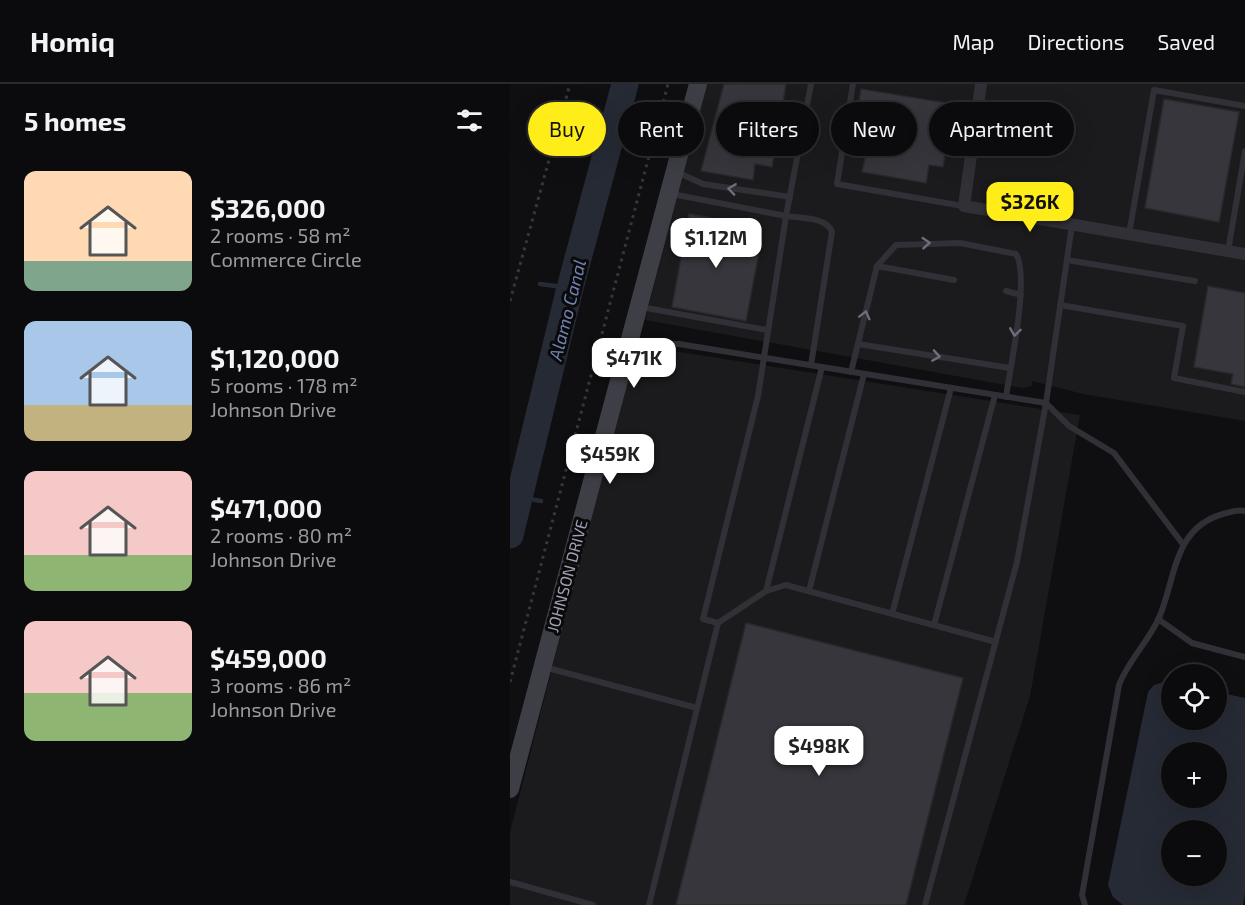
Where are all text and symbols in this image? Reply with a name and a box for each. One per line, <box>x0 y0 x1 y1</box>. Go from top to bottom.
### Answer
text: Homiq <box>30 24 115 58</box>
text: Map <box>952 29 995 54</box>
text: Directions <box>1028 29 1124 54</box>
text: Saved <box>1157 29 1215 54</box>
chip: Buy <box>528 102 606 156</box>
chip: Rent <box>618 102 704 156</box>
chip: Filters <box>716 102 819 156</box>
chip: New <box>831 102 917 156</box>
chip: Apartment <box>929 102 1074 156</box>
icon: filters <box>453 104 486 137</box>
text: 5 homes <box>24 105 126 136</box>
pin: $326K <box>988 182 1072 233</box>
one-way arrow <box>727 183 737 195</box>
text: $326K <box>1000 189 1060 213</box>
text: $326,000 <box>210 192 326 223</box>
icon: home <box>72 195 144 267</box>
pin: $1.12M <box>667 218 765 269</box>
text: 2 rooms · 58 m² <box>210 223 351 247</box>
text: $1.12M <box>685 225 747 249</box>
one-way arrow <box>922 237 931 250</box>
text: Commerce Circle <box>210 247 362 271</box>
water label: Alamo Canal <box>544 257 590 363</box>
one-way arrow <box>858 310 870 321</box>
one-way arrow <box>1010 327 1022 336</box>
pin: $471K <box>592 338 676 389</box>
text: $1,120,000 <box>210 342 340 373</box>
icon: home <box>72 345 144 417</box>
text: $471K <box>606 345 662 369</box>
one-way arrow <box>932 350 941 362</box>
text: 5 rooms · 178 m² <box>210 373 358 397</box>
text: Johnson Drive <box>210 397 336 421</box>
pin: $459K <box>568 434 652 485</box>
text: $459K <box>580 441 640 465</box>
text: $471,000 <box>210 492 322 523</box>
icon: home <box>72 495 144 567</box>
street label: JOHNSON DRIVE <box>542 517 591 634</box>
text: 2 rooms · 80 m² <box>210 523 352 547</box>
text: Johnson Drive <box>210 547 336 571</box>
text: $459,000 <box>210 642 327 673</box>
icon: home <box>72 645 144 717</box>
map controls <box>1161 664 1227 886</box>
button: locate <box>1161 664 1227 730</box>
text: 3 rooms · 86 m² <box>210 673 351 697</box>
text: Johnson Drive <box>210 697 336 721</box>
pin: $498K <box>777 726 861 777</box>
text: $498K <box>788 733 850 757</box>
button: + <box>1161 742 1227 808</box>
button: − <box>1161 820 1227 886</box>

